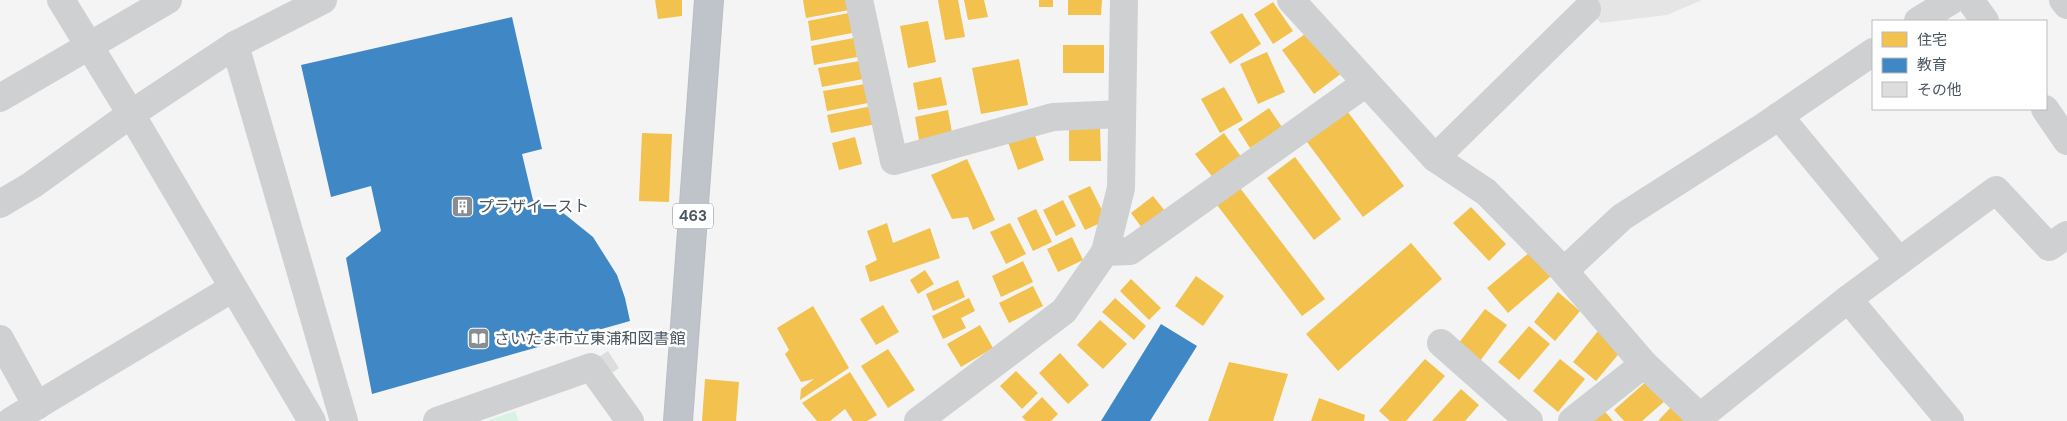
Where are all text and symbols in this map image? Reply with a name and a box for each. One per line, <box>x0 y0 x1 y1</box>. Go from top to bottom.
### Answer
legend <box>1872 20 2047 110</box>
text: 住宅 <box>1917 30 1947 50</box>
text: 教育 <box>1917 55 1947 75</box>
text: その他 <box>1917 80 1962 100</box>
building icon: プラザイースト <box>450 194 474 218</box>
place label: プラザイースト <box>478 196 589 217</box>
road number: 463 <box>673 204 713 228</box>
library icon: さいたま市立東浦和図書館 <box>466 326 490 350</box>
place label: さいたま市立東浦和図書館 <box>494 328 686 349</box>

